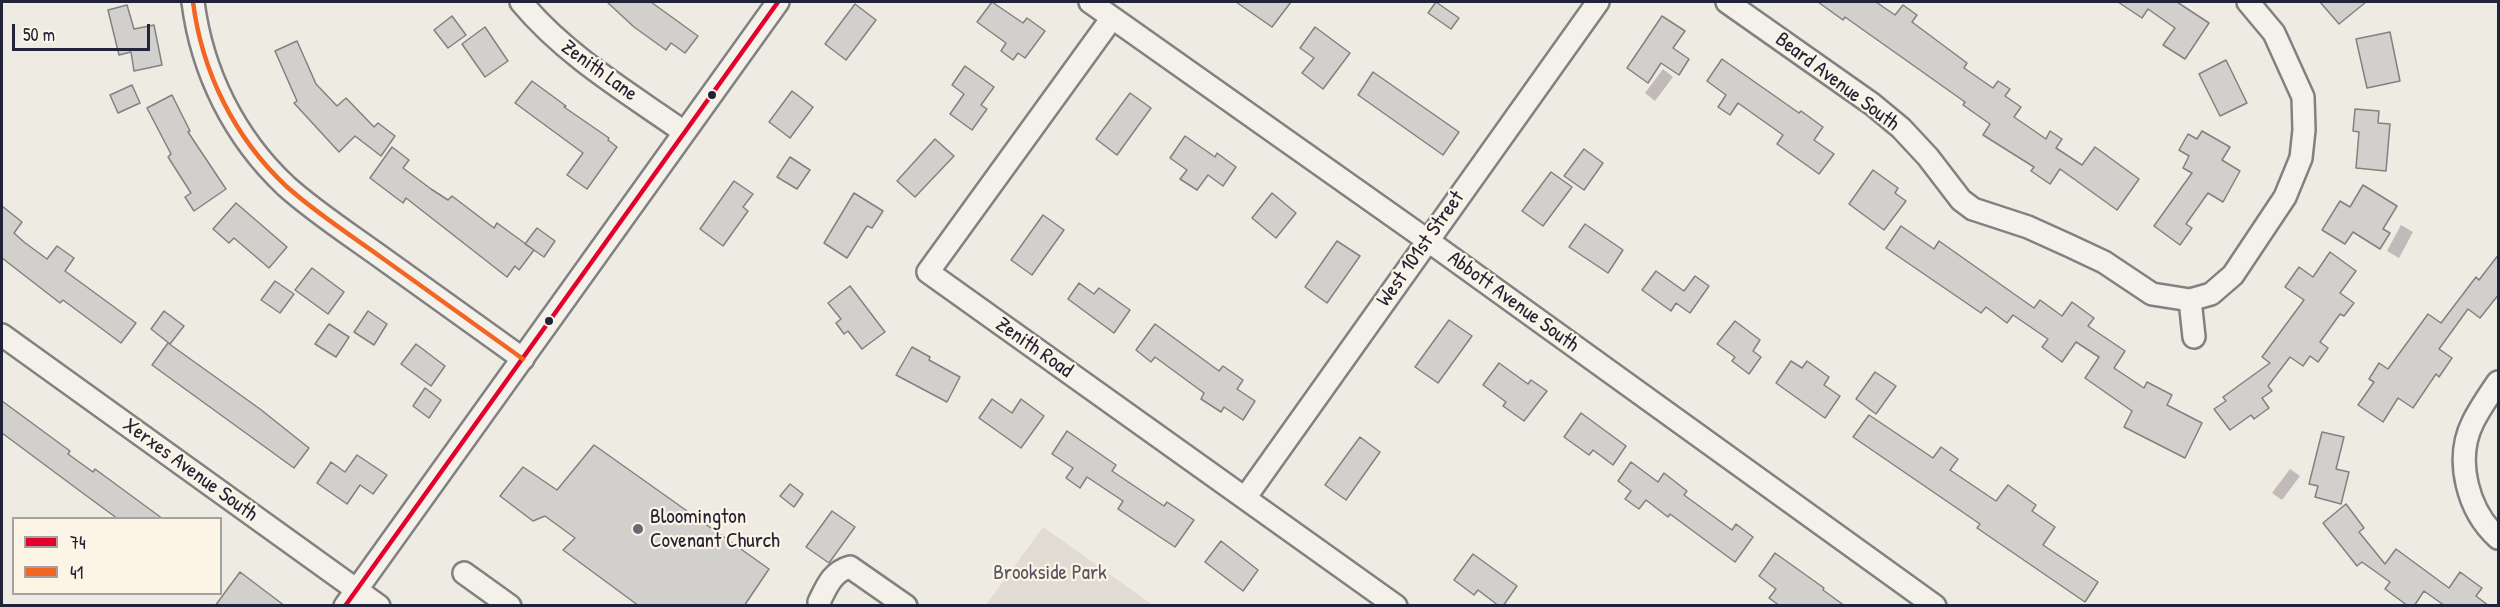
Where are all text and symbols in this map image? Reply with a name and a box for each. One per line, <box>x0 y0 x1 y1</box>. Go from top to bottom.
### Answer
scale bar <box>15 12 153 50</box>
text: 50 m <box>23 22 55 47</box>
street label: Beard Avenue South <box>1770 27 1904 137</box>
street label: Zenith Lane <box>556 35 642 107</box>
unlabelled marker <box>706 89 718 101</box>
street label: West 101st Street <box>1372 186 1470 312</box>
street label: Abbott Avenue South <box>1443 246 1583 358</box>
street label: Zenith Road <box>991 312 1077 384</box>
unlabelled marker <box>543 315 555 327</box>
street label: Xerxes Avenue South <box>118 413 262 527</box>
place label: Bloomington Covenant Church <box>650 504 780 554</box>
legend <box>12 517 222 595</box>
marker: Bloomington Covenant Church <box>631 522 645 536</box>
text: 74 <box>70 530 86 555</box>
text: 41 <box>70 560 83 585</box>
park label: Brookside Park <box>993 560 1107 586</box>

